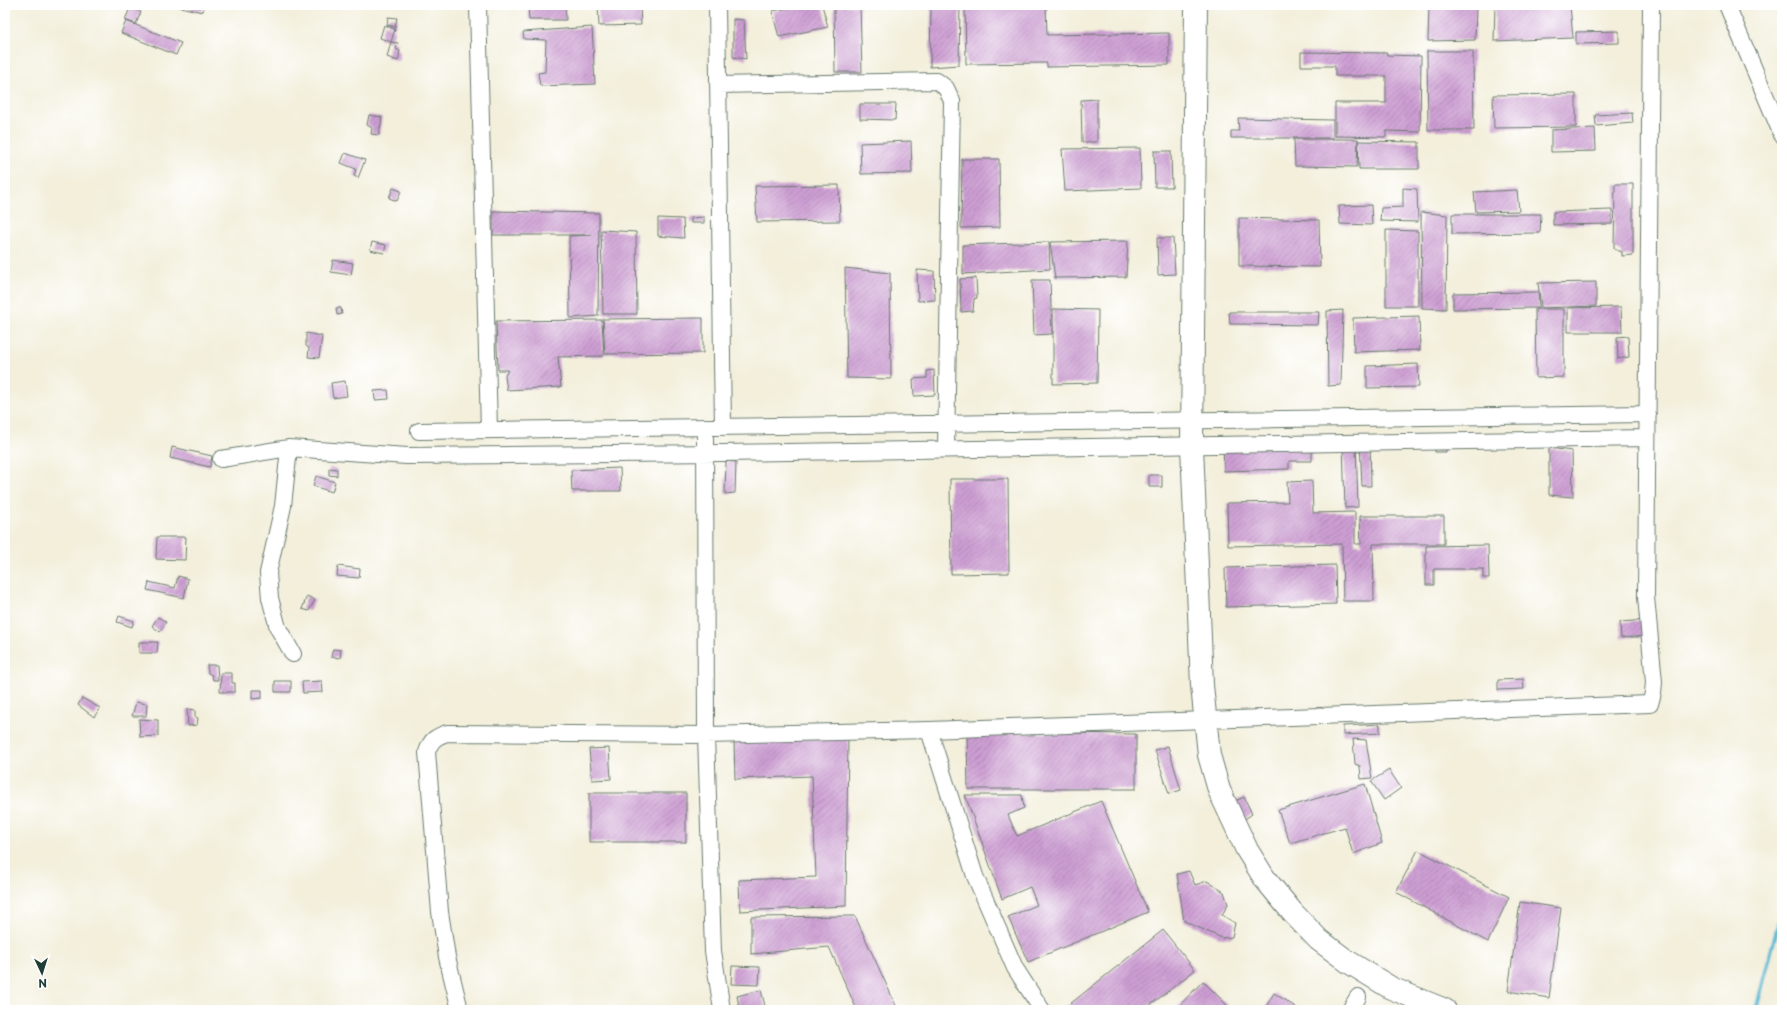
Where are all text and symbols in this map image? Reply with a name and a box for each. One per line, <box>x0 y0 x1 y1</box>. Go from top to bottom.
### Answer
north arrow <box>22 953 62 993</box>
text: N <box>38 975 48 992</box>

